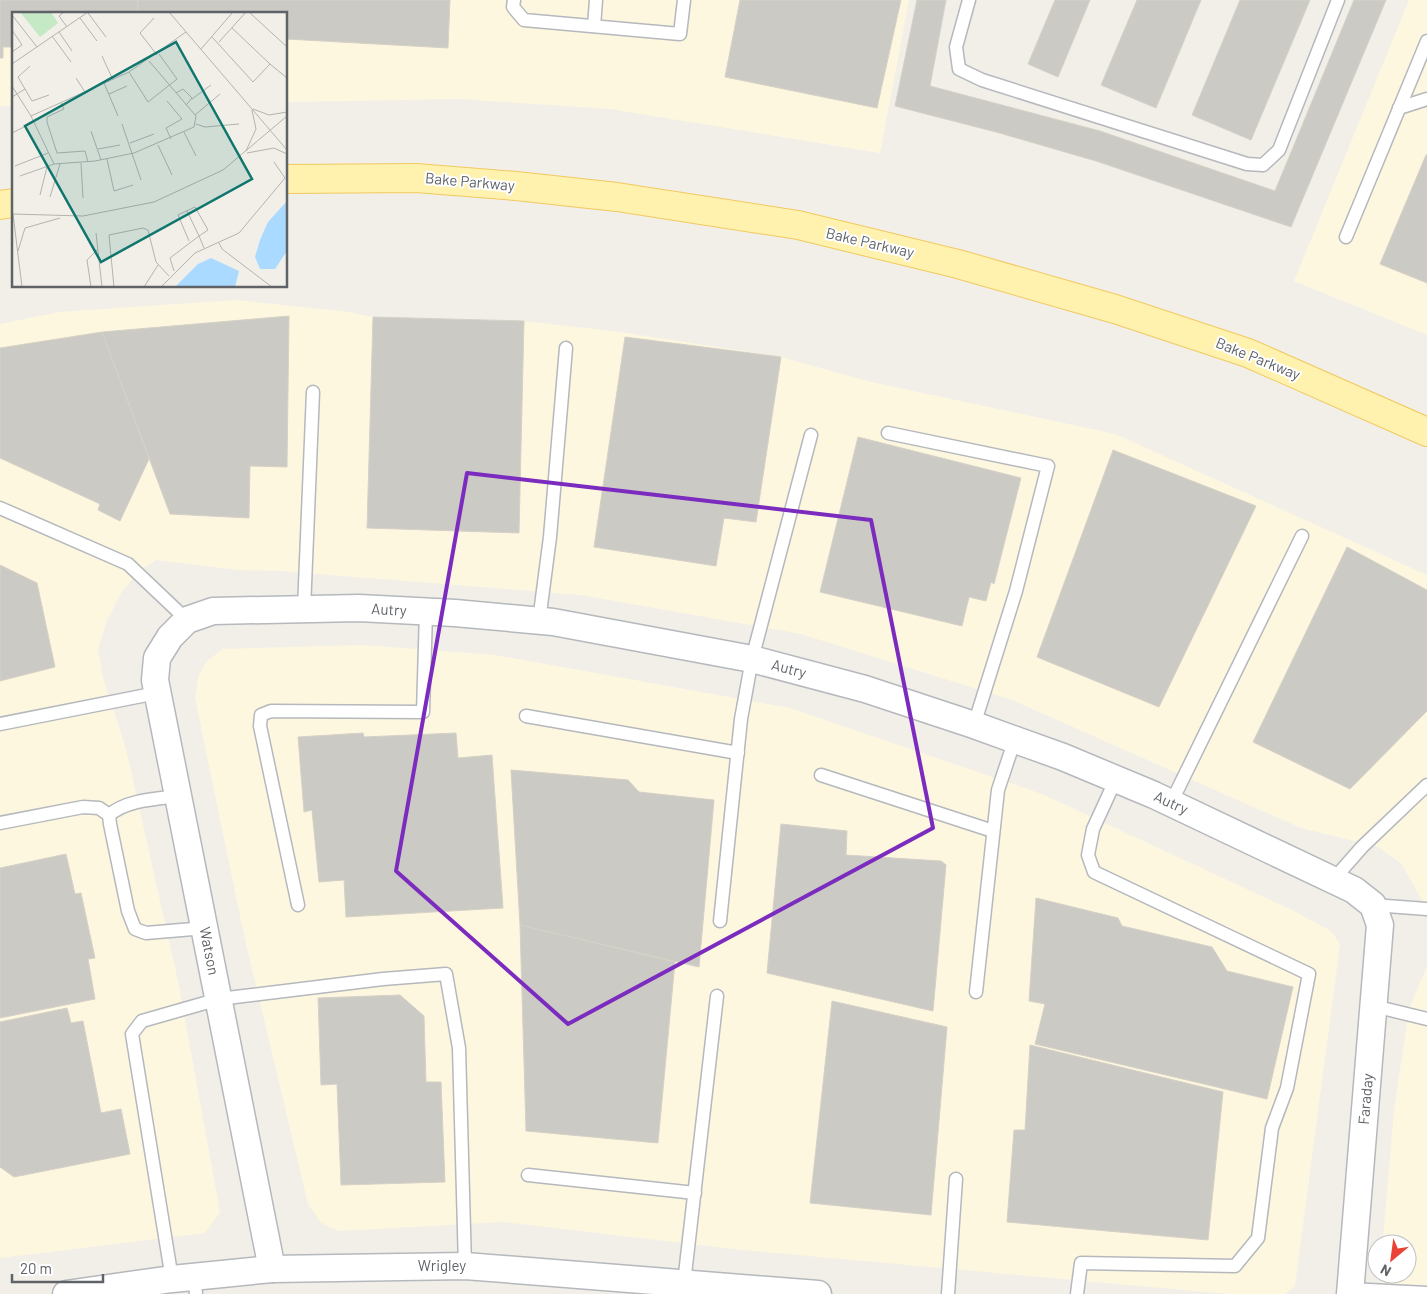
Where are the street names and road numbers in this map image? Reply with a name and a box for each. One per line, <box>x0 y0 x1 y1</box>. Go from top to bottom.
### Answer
street label: Bake Parkway <box>425 168 516 194</box>
street label: Bake Parkway <box>824 223 916 261</box>
street label: Bake Parkway <box>1213 333 1303 383</box>
street label: Autry <box>371 599 407 619</box>
street label: Autry <box>770 655 809 681</box>
street label: Autry <box>1152 786 1191 818</box>
street label: Watson <box>196 925 223 977</box>
street label: Faraday <box>1354 1072 1376 1125</box>
street label: Wrigley <box>418 1256 466 1274</box>

